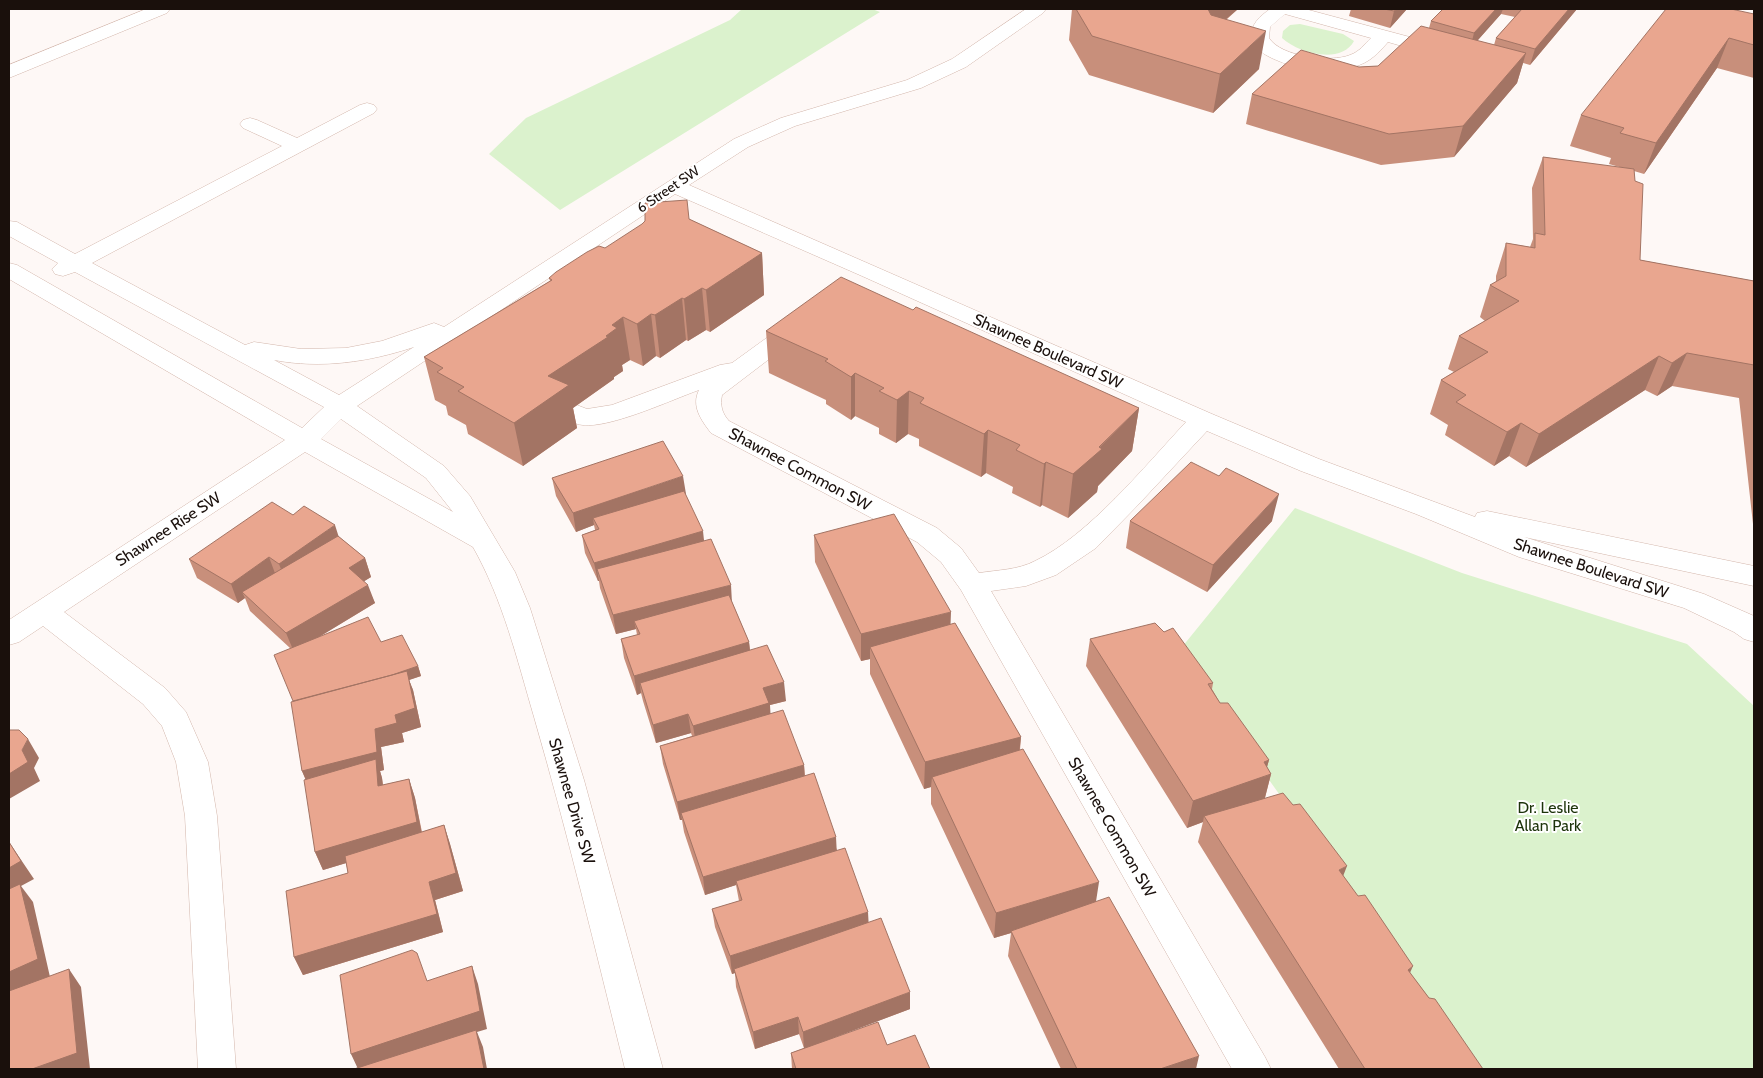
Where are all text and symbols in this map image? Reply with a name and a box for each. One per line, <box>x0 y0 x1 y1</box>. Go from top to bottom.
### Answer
street label: 6 Street SW <box>633 161 703 216</box>
street label: Shawnee Boulevard SW <box>970 309 1127 393</box>
street label: Shawnee Common SW <box>726 423 875 515</box>
street label: Shawnee Rise SW <box>112 487 225 570</box>
street label: Shawnee Boulevard SW <box>1511 534 1672 602</box>
street label: Shawnee Drive SW <box>545 736 599 867</box>
street label: Shawnee Common SW <box>1064 754 1160 901</box>
park label: Dr. Leslie Allan Park <box>1515 798 1582 835</box>

